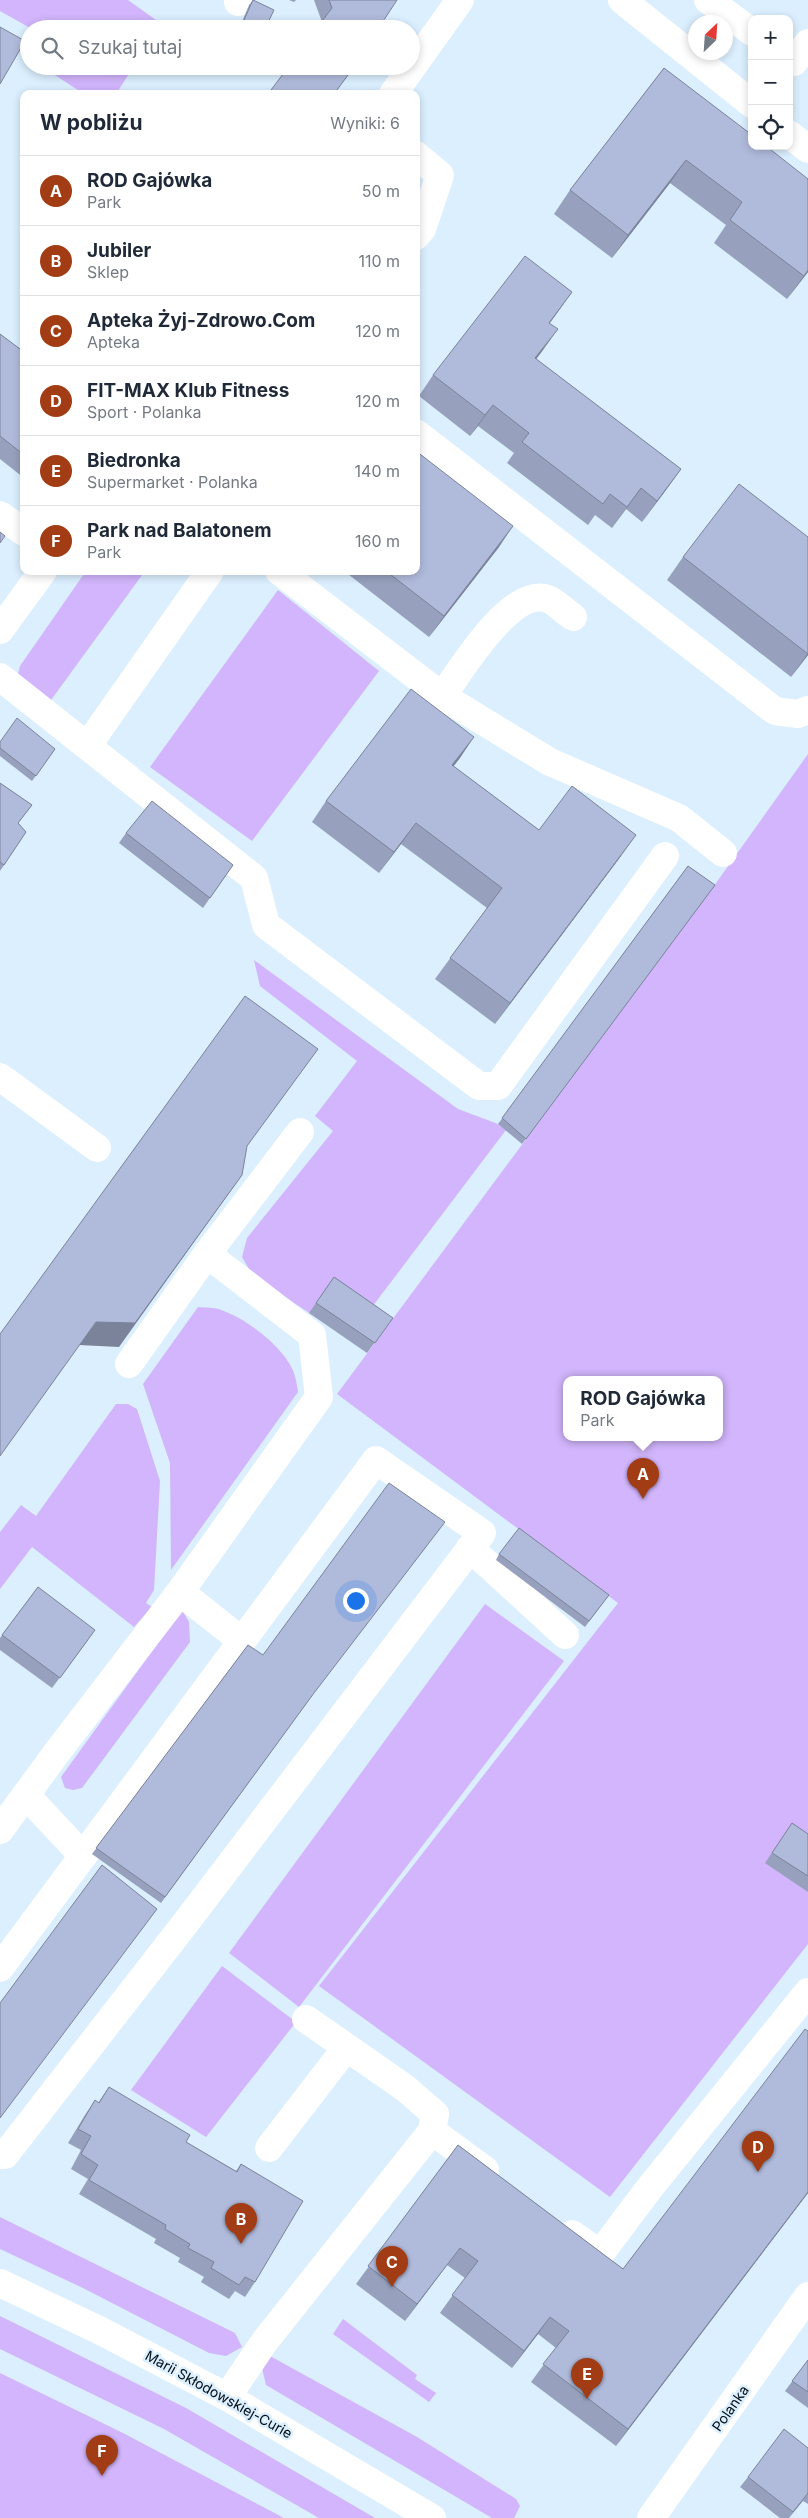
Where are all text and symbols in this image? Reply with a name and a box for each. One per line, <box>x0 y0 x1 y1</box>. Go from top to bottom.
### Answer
north arrow <box>688 15 733 60</box>
map controls <box>748 15 793 150</box>
button: + <box>748 15 793 60</box>
search box <box>20 20 420 75</box>
icon: search <box>38 34 66 62</box>
text: Szukaj tutaj <box>78 36 182 59</box>
button: − <box>748 60 793 105</box>
button: locate <box>748 105 793 150</box>
text: W pobliżu <box>40 110 143 135</box>
text: Wyniki: 6 <box>330 113 400 133</box>
text: ROD Gajówka <box>87 169 212 192</box>
text: A <box>50 181 62 201</box>
text: 50 m <box>362 181 400 201</box>
text: Park <box>87 192 121 212</box>
text: Jubiler <box>87 239 151 262</box>
text: B <box>51 251 61 271</box>
text: 110 m <box>358 251 400 271</box>
text: Sklep <box>87 262 129 282</box>
text: Apteka Żyj-Zdrowo.Com <box>87 309 315 332</box>
text: C <box>50 321 62 341</box>
text: 120 m <box>355 321 400 341</box>
text: Apteka <box>87 332 140 352</box>
text: FIT-MAX Klub Fitness <box>87 379 289 402</box>
text: D <box>50 391 62 411</box>
text: 120 m <box>355 391 400 411</box>
text: Sport · Polanka <box>87 402 202 422</box>
text: Biedronka <box>87 449 181 472</box>
text: E <box>51 461 61 481</box>
text: 140 m <box>355 461 400 481</box>
text: Supermarket · Polanka <box>87 472 258 492</box>
text: Park nad Balatonem <box>87 519 272 542</box>
text: F <box>51 531 61 551</box>
text: 160 m <box>355 531 400 551</box>
text: Park <box>87 542 121 562</box>
popup <box>563 1376 723 1441</box>
text: ROD Gajówka <box>580 1387 706 1410</box>
text: Park <box>580 1410 615 1430</box>
pin: A <box>627 1458 659 1499</box>
your location <box>343 1588 369 1614</box>
pin: D <box>742 2131 774 2172</box>
pin: B <box>225 2203 257 2244</box>
pin: C <box>376 2246 408 2287</box>
street label: Marii Skłodowskiej-Curie <box>143 2346 295 2442</box>
pin: E <box>571 2358 603 2399</box>
street label: Polanka <box>708 2382 752 2434</box>
pin: F <box>86 2435 118 2476</box>

